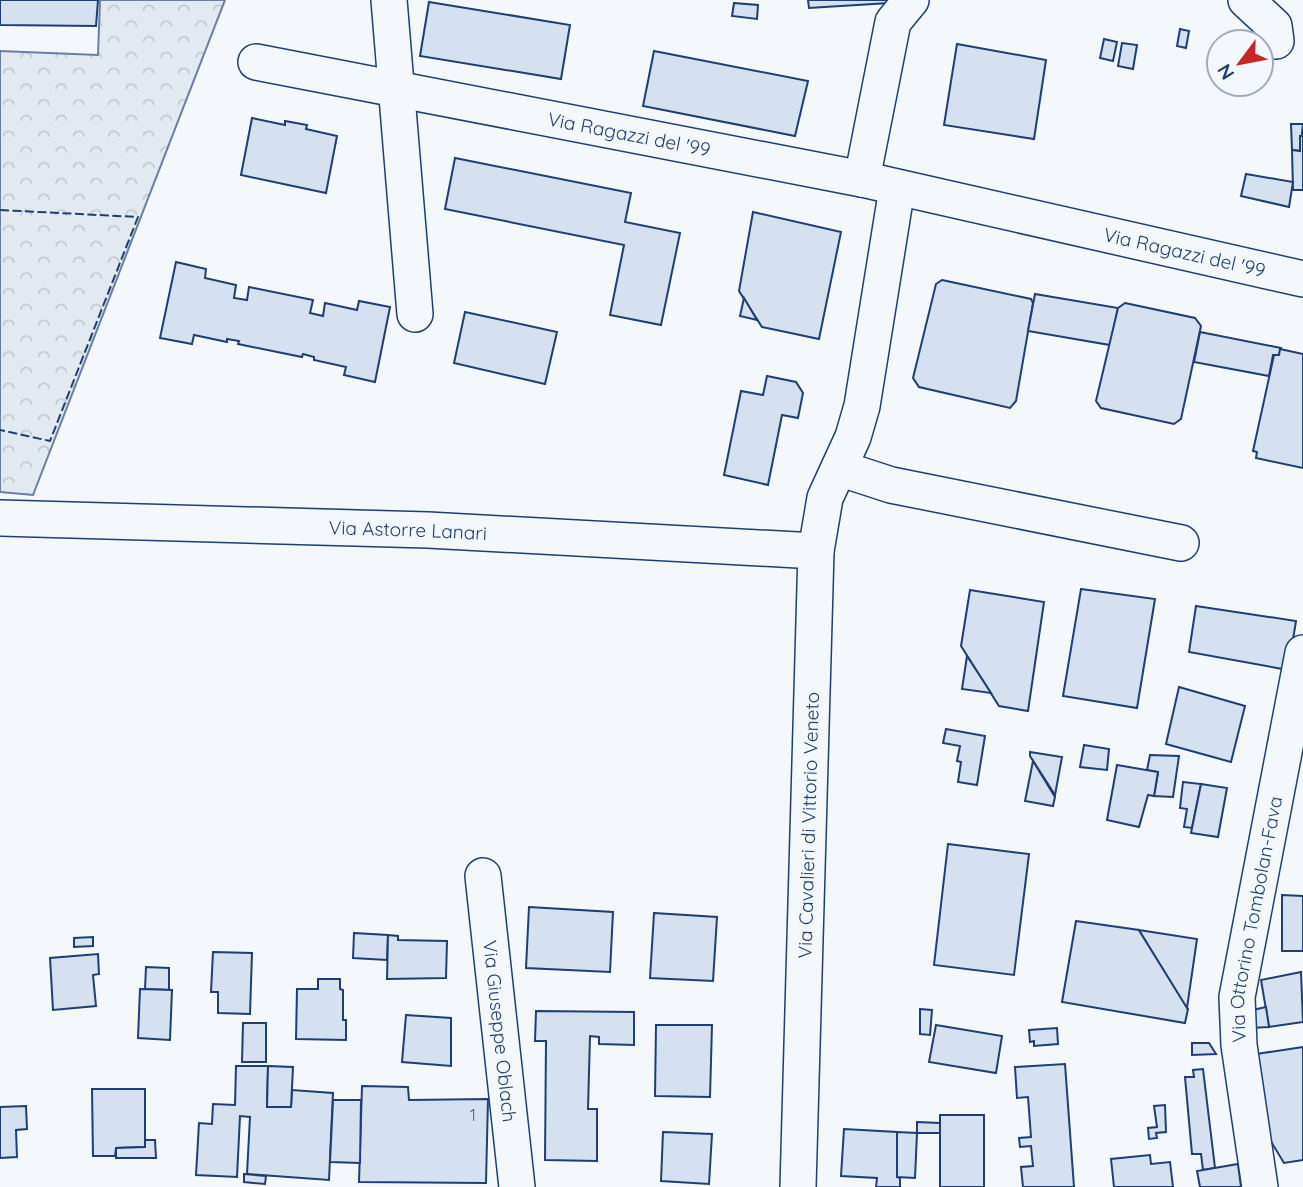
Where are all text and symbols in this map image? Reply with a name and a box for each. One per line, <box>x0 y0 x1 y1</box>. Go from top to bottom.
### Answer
north arrow <box>1205 28 1275 98</box>
text: N <box>1212 60 1239 84</box>
street label: Via Ragazzi del '99 <box>546 107 713 161</box>
street label: Via Ragazzi del '99 <box>1101 222 1268 282</box>
street label: Via Astorre Lanari <box>328 515 487 545</box>
street label: Via Cavalieri di Vittorio Veneto <box>792 691 824 959</box>
street label: Via Ottorino Tombolan-Fava <box>1225 794 1287 1043</box>
street label: Via Giuseppe Oblach <box>478 939 522 1123</box>
house number: 1 <box>470 1105 476 1125</box>

